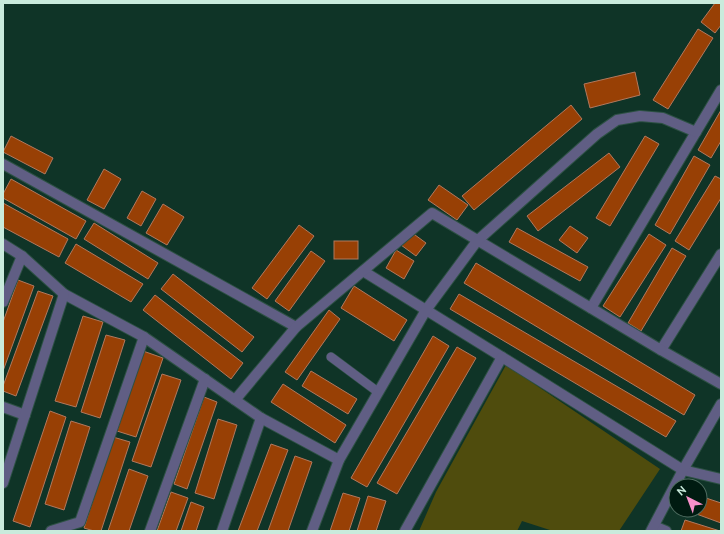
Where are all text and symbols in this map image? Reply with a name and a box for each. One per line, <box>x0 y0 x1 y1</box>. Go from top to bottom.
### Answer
north arrow <box>668 478 708 518</box>
text: N <box>674 483 688 498</box>

